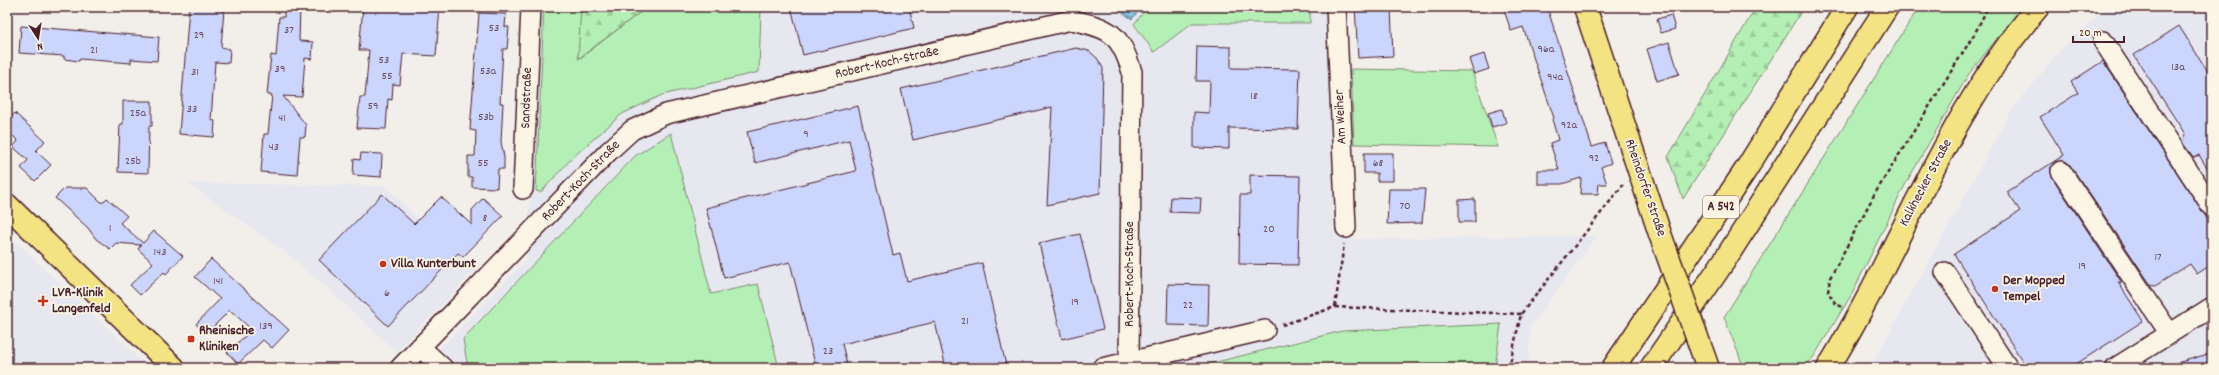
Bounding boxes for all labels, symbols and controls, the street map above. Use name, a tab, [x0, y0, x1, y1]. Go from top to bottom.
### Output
north arrow	[18, 18, 58, 58]
scale bar	[2073, 18, 2124, 44]
house number: 53	[489, 20, 499, 37]
house number: 37	[284, 22, 294, 39]
text: 20 m	[2079, 25, 2102, 42]
house number: 29	[194, 27, 204, 44]
text: N	[35, 37, 44, 54]
street label: Robert-Koch-Straße	[833, 41, 941, 85]
house number: 96a	[1537, 41, 1555, 58]
house number: 21	[90, 42, 98, 59]
house number: 53	[379, 52, 389, 69]
house number: 13a	[2171, 59, 2185, 76]
house number: 39	[275, 61, 285, 78]
house number: 53a	[480, 63, 497, 80]
house number: 31	[191, 64, 199, 81]
street label: Sandstraße	[516, 67, 538, 129]
house number: 55	[381, 68, 393, 85]
house number: 94a	[1547, 69, 1563, 86]
house number: 18	[1250, 88, 1258, 105]
street label: Am Weiher	[1330, 88, 1352, 145]
house number: 59	[367, 98, 379, 115]
house number: 33	[187, 101, 197, 118]
house number: 25a	[130, 105, 147, 122]
house number: 53b	[478, 109, 494, 126]
house number: 41	[278, 110, 286, 127]
house number: 92a	[1561, 117, 1578, 134]
house number: 9	[803, 126, 809, 143]
street label: Robert-Koch-Straße	[537, 136, 625, 226]
street label: Kalkhecker Straße	[1895, 136, 1957, 230]
street label: Rheindorfer Straße	[1619, 137, 1671, 239]
house number: 43	[269, 139, 279, 156]
house number: 92	[1589, 150, 1599, 167]
house number: 25b	[125, 153, 141, 170]
house number: 55	[477, 155, 489, 172]
house number: 68	[1373, 155, 1384, 172]
road number: A 542	[1703, 196, 1739, 218]
house number: 70	[1399, 198, 1411, 215]
house number: 8	[483, 210, 488, 227]
house number: 1	[109, 220, 111, 237]
street label: Robert-Koch-Straße	[1120, 221, 1140, 327]
house number: 20	[1263, 221, 1275, 238]
house number: 143	[154, 244, 166, 261]
house number: 17	[2154, 249, 2162, 266]
place label: Villa Kunterbunt	[391, 254, 477, 274]
house number: 19	[2078, 258, 2086, 275]
marker: Villa Kunterbunt	[378, 259, 388, 269]
place label: Der Mopped Tempel	[2003, 271, 2065, 307]
house number: 141	[213, 273, 223, 290]
place label: LVR-Klinik Langenfeld	[52, 283, 111, 319]
marker: Der Mopped Tempel	[1990, 284, 2000, 294]
house number: 6	[384, 285, 390, 302]
house number: 19	[1071, 294, 1079, 311]
marker: LVR-Klinik Langenfeld	[37, 295, 49, 307]
house number: 22	[1183, 297, 1193, 314]
house number: 21	[961, 313, 969, 330]
house number: 139	[259, 318, 273, 335]
place label: Rheinische Kliniken	[199, 321, 254, 357]
marker: Rheinische Kliniken	[186, 334, 196, 344]
house number: 23	[823, 343, 833, 360]

